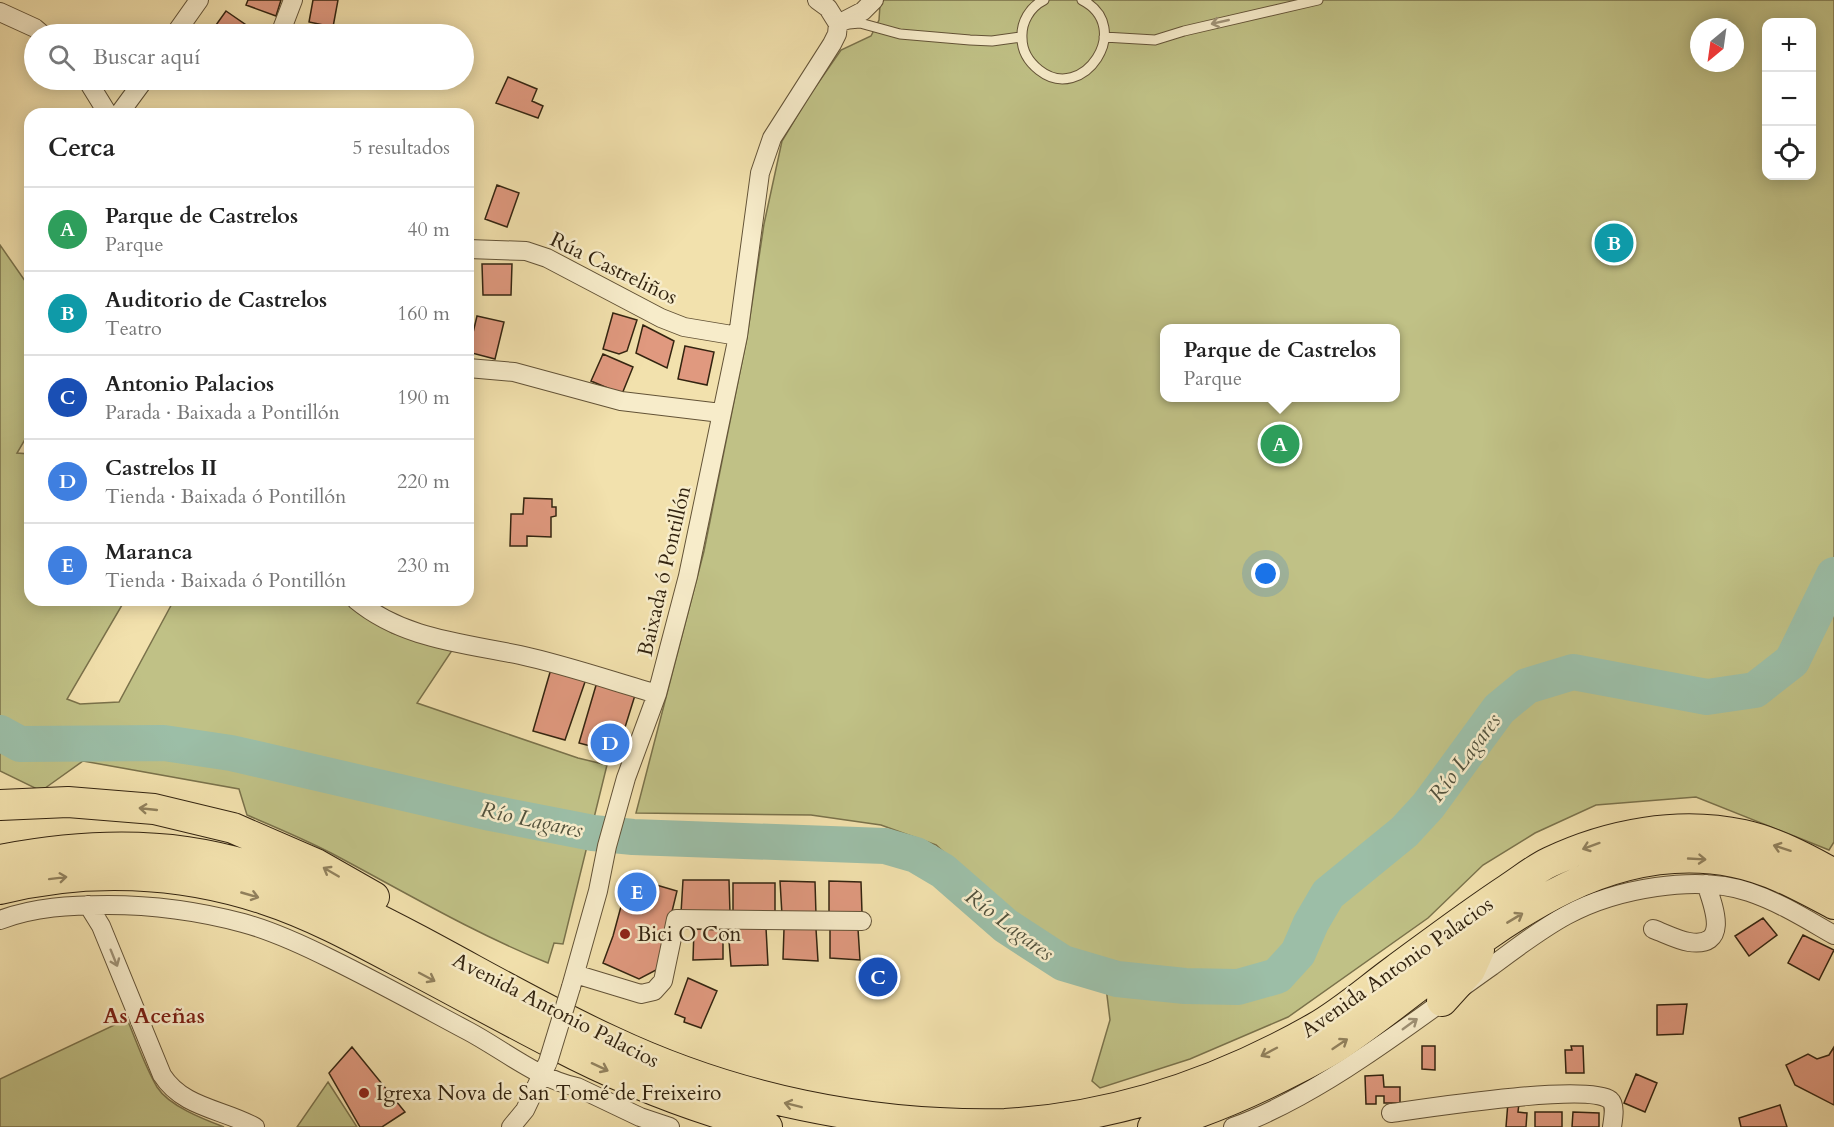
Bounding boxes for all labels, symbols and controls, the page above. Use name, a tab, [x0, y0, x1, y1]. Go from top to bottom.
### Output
one-way arrow	[1210, 17, 1229, 29]
north arrow	[1690, 18, 1744, 72]
map controls	[1762, 18, 1816, 180]
button: +	[1762, 18, 1816, 72]
search box	[24, 24, 474, 90]
icon: search	[45, 41, 78, 74]
text: Buscar aquí	[93, 42, 200, 72]
button: −	[1762, 72, 1816, 126]
button: locate	[1762, 126, 1816, 180]
text: Cerca	[48, 130, 115, 165]
text: 5 resultados	[352, 134, 450, 161]
text: Parque de Castrelos	[105, 201, 298, 231]
text: A	[60, 216, 75, 243]
text: 40 m	[407, 216, 450, 243]
pin: B	[1594, 220, 1634, 266]
street label: Rúa Castreliños	[545, 225, 682, 312]
text: Parque	[105, 231, 164, 258]
text: Auditorio de Castrelos	[105, 285, 327, 315]
text: B	[60, 300, 75, 327]
text: 160 m	[397, 300, 450, 327]
text: Teatro	[105, 315, 162, 342]
popup	[1160, 324, 1400, 402]
text: Parque de Castrelos	[1183, 335, 1377, 365]
text: Parque	[1183, 365, 1242, 392]
text: Antonio Palacios	[105, 369, 274, 399]
text: C	[60, 384, 75, 411]
text: 190 m	[397, 384, 450, 411]
text: Parada · Baixada a Pontillón	[105, 399, 340, 426]
pin: A	[1260, 422, 1300, 466]
text: Castrelos II	[105, 453, 217, 483]
text: D	[59, 468, 76, 495]
text: 220 m	[397, 468, 450, 495]
text: Tienda · Baixada ó Pontillón	[105, 483, 346, 510]
street label: Baixada ó Pontillón	[631, 483, 698, 659]
text: Maranca	[105, 537, 193, 567]
text: E	[61, 552, 74, 579]
text: 230 m	[397, 552, 450, 579]
your location	[1251, 559, 1280, 588]
text: Tienda · Baixada ó Pontillón	[105, 567, 346, 594]
water label: Río Lagares	[1422, 707, 1508, 808]
pin: D	[590, 720, 630, 766]
water label: Río Lagares	[478, 795, 586, 846]
one-way arrow	[138, 803, 158, 814]
one-way arrow	[1582, 841, 1601, 852]
one-way arrow	[1773, 842, 1792, 853]
one-way arrow	[1687, 854, 1707, 865]
one-way arrow	[323, 866, 340, 878]
pin: E	[618, 870, 656, 914]
one-way arrow	[47, 872, 67, 883]
water label: Río Lagares	[959, 882, 1060, 968]
one-way arrow	[240, 890, 259, 901]
street label: Avenida Antonio Palacios	[1295, 890, 1499, 1045]
one-way arrow	[1506, 911, 1523, 923]
place label: Bici O Con	[637, 920, 742, 949]
marker: Bici O Con	[618, 927, 632, 941]
street label: Avenida Antonio Palacios	[447, 946, 664, 1075]
one-way arrow	[109, 948, 120, 966]
pin: C	[858, 954, 898, 1000]
one-way arrow	[418, 971, 436, 983]
district label: As Aceñas	[103, 1001, 205, 1031]
one-way arrow	[1402, 1018, 1418, 1030]
one-way arrow	[1331, 1038, 1348, 1050]
one-way arrow	[1261, 1046, 1278, 1058]
one-way arrow	[591, 1061, 609, 1073]
place label: Igrexa Nova de San Tomé de Freixeiro	[376, 1079, 721, 1108]
marker: Igrexa Nova de San Tomé de Freixeiro	[357, 1086, 371, 1100]
one-way arrow	[784, 1099, 803, 1111]

